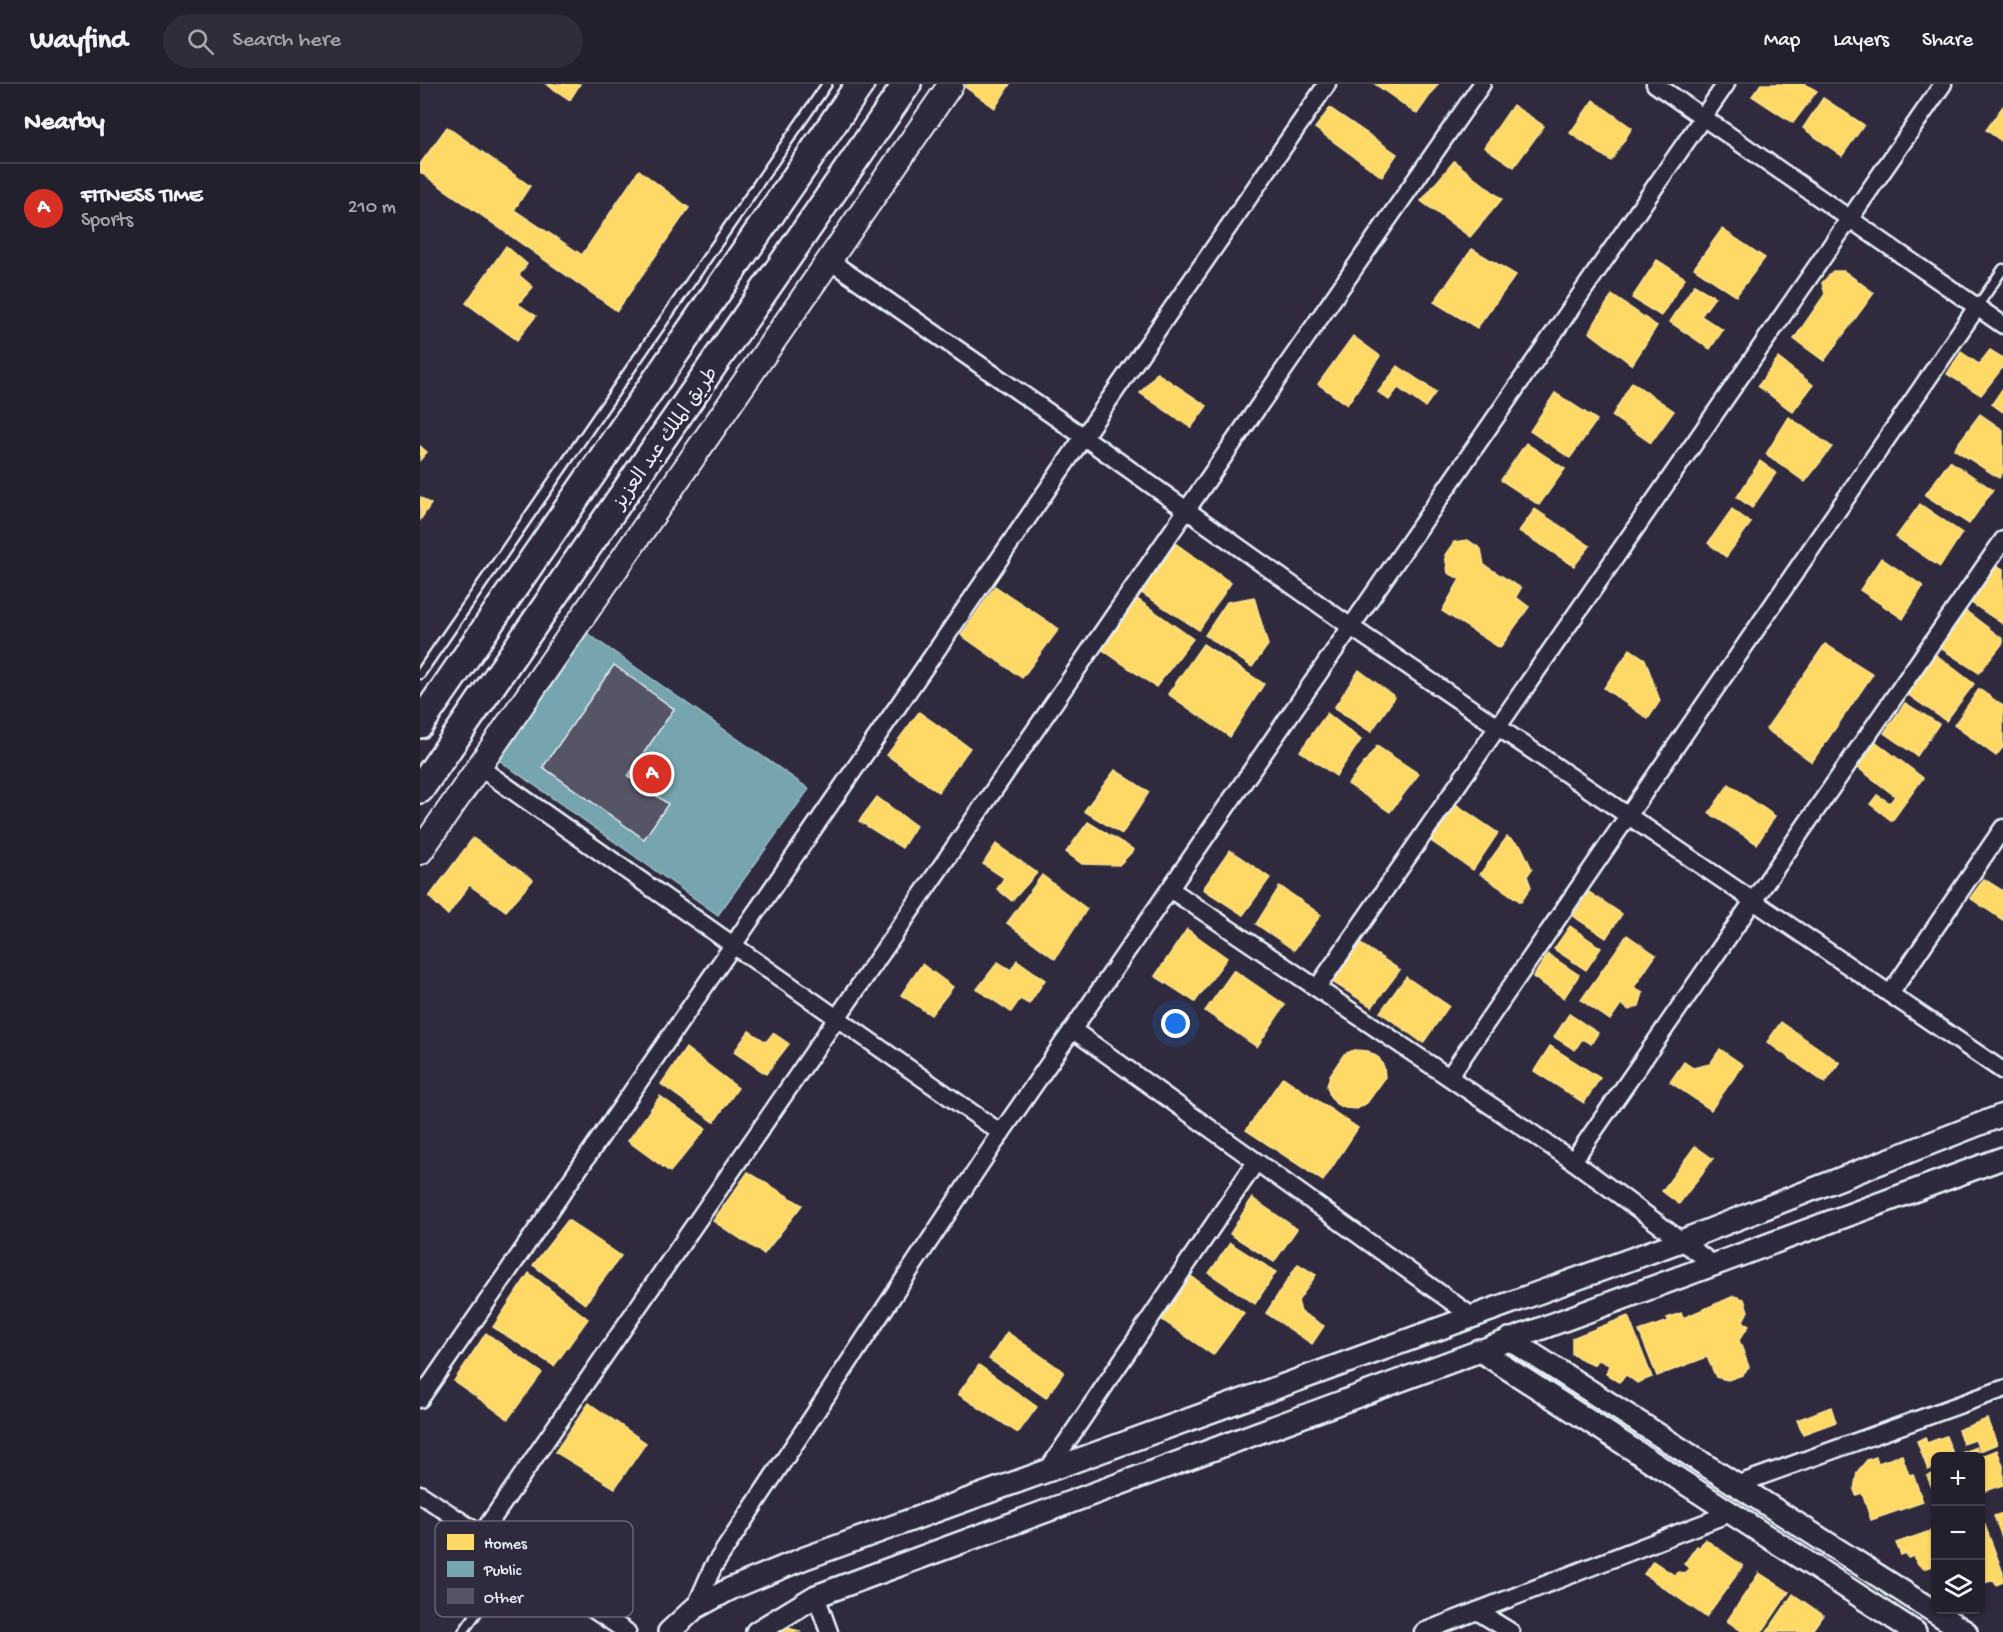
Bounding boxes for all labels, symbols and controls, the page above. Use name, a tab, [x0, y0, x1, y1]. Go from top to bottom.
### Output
search box	[163, 14, 583, 68]
text: Wayfind	[30, 25, 127, 58]
icon: search	[184, 25, 217, 58]
text: Search here	[232, 28, 341, 54]
text: Map	[1764, 29, 1800, 54]
text: Layers	[1833, 29, 1889, 54]
text: Share	[1922, 29, 1973, 54]
text: Nearby	[24, 108, 105, 139]
text: FITNESS TIME	[81, 184, 202, 210]
text: A	[38, 197, 49, 220]
text: 210 m	[348, 197, 396, 220]
text: Sports	[81, 210, 133, 233]
street label: طريق الملك عبد العزيز	[607, 363, 725, 516]
pin: A	[632, 752, 672, 796]
your location	[1161, 1009, 1190, 1038]
map controls	[1931, 1452, 1985, 1614]
button: +	[1931, 1452, 1985, 1506]
button: −	[1931, 1506, 1985, 1560]
legend	[435, 1521, 633, 1617]
text: Homes	[484, 1536, 528, 1555]
button: layers	[1931, 1560, 1985, 1614]
text: Public	[483, 1563, 522, 1582]
text: Other	[484, 1590, 524, 1609]

